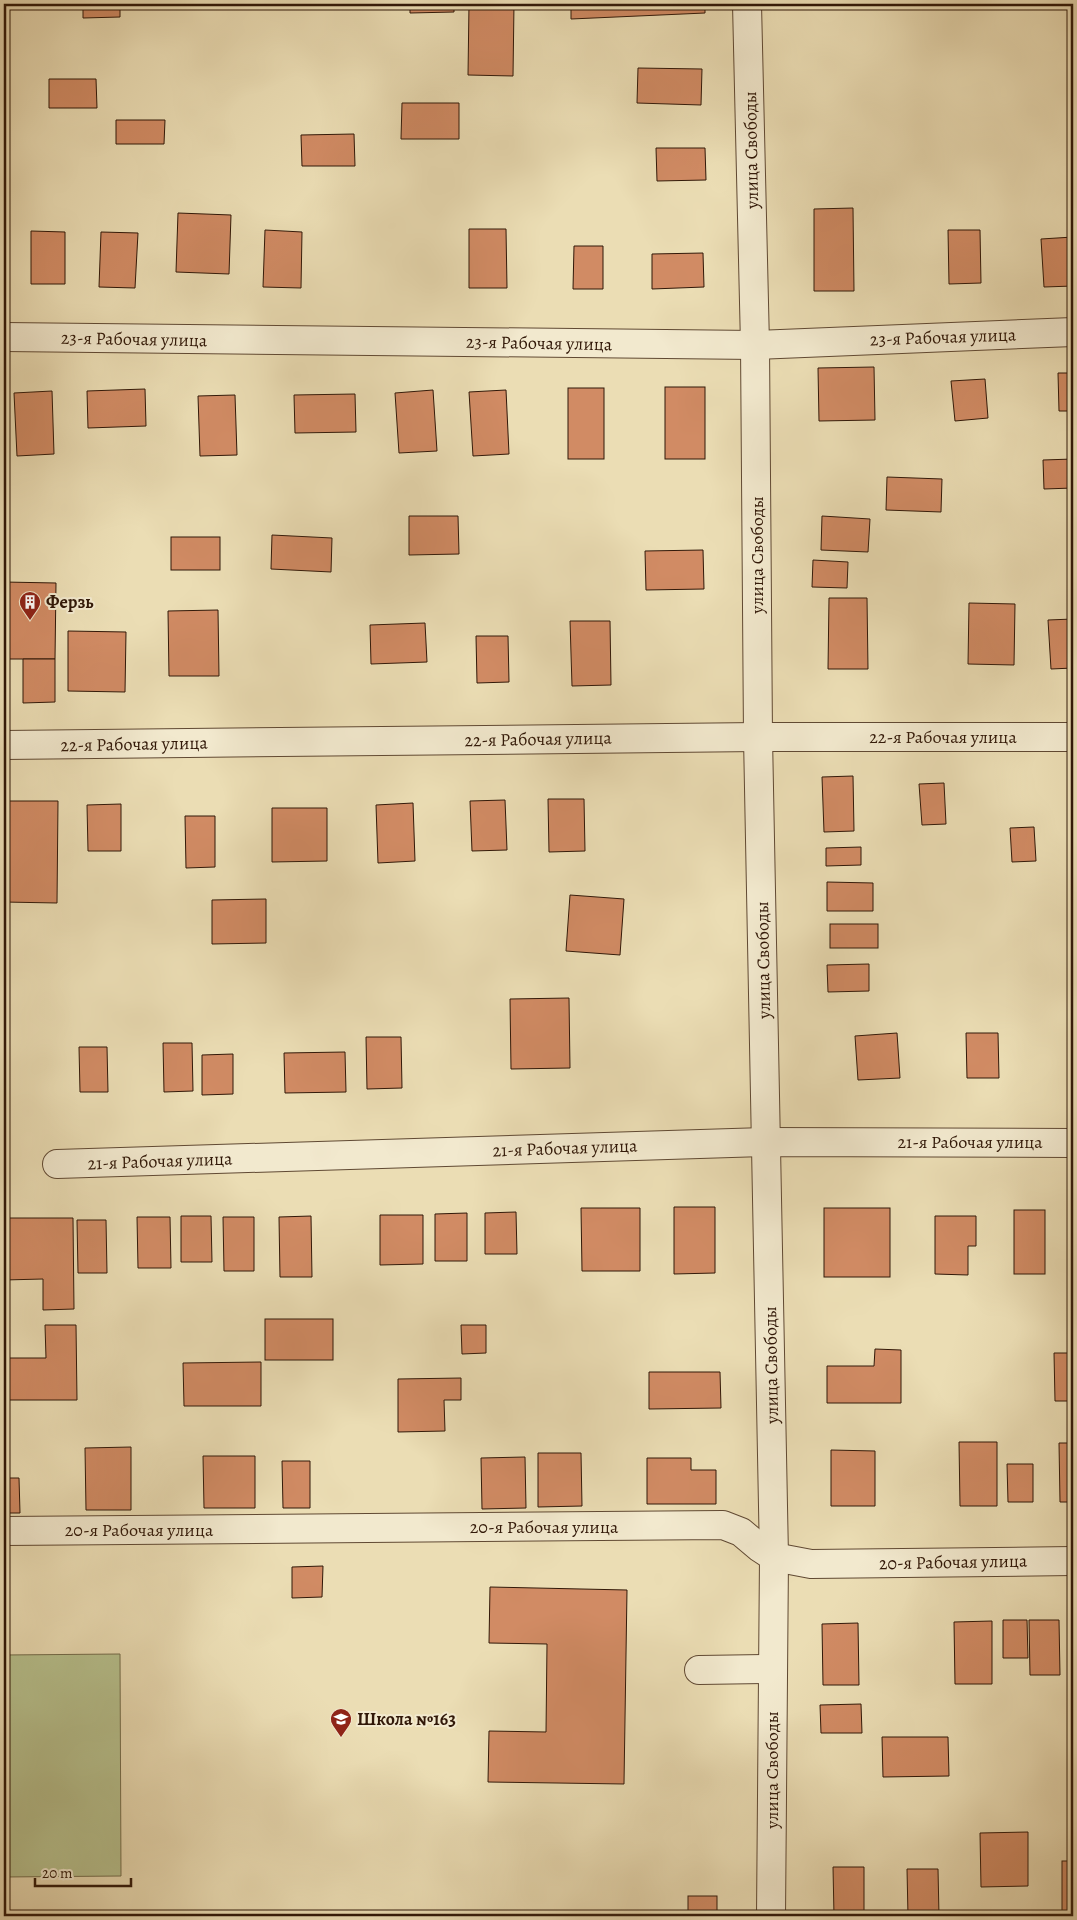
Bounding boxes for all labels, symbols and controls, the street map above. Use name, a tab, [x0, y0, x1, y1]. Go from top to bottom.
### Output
street label: улица Свободы	[738, 91, 764, 210]
street label: 23-я Рабочая улица	[869, 322, 1017, 352]
street label: 23-я Рабочая улица	[61, 326, 208, 352]
street label: 23-я Рабочая улица	[466, 330, 613, 356]
street label: улица Свободы	[745, 496, 769, 615]
building icon: Ферзь	[18, 590, 42, 621]
place label: Ферзь	[46, 590, 94, 614]
street label: 22-я Рабочая улица	[869, 725, 1017, 749]
street label: 22-я Рабочая улица	[464, 726, 613, 752]
street label: 22-я Рабочая улица	[60, 731, 209, 757]
street label: улица Свободы	[750, 901, 776, 1020]
street label: 21-я Рабочая улица	[898, 1130, 1043, 1154]
street label: 21-я Рабочая улица	[492, 1133, 639, 1163]
street label: 21-я Рабочая улица	[87, 1146, 234, 1176]
street label: улица Свободы	[758, 1306, 784, 1425]
street label: 20-я Рабочая улица	[470, 1515, 619, 1539]
street label: 20-я Рабочая улица	[65, 1518, 214, 1542]
street label: 20-я Рабочая улица	[879, 1549, 1028, 1575]
school or university icon: Школа №163	[329, 1707, 353, 1738]
place label: Школа №163	[357, 1707, 456, 1731]
street label: улица Свободы	[760, 1711, 784, 1830]
scale bar	[35, 1855, 131, 1887]
text: 20 m	[42, 1863, 73, 1883]

